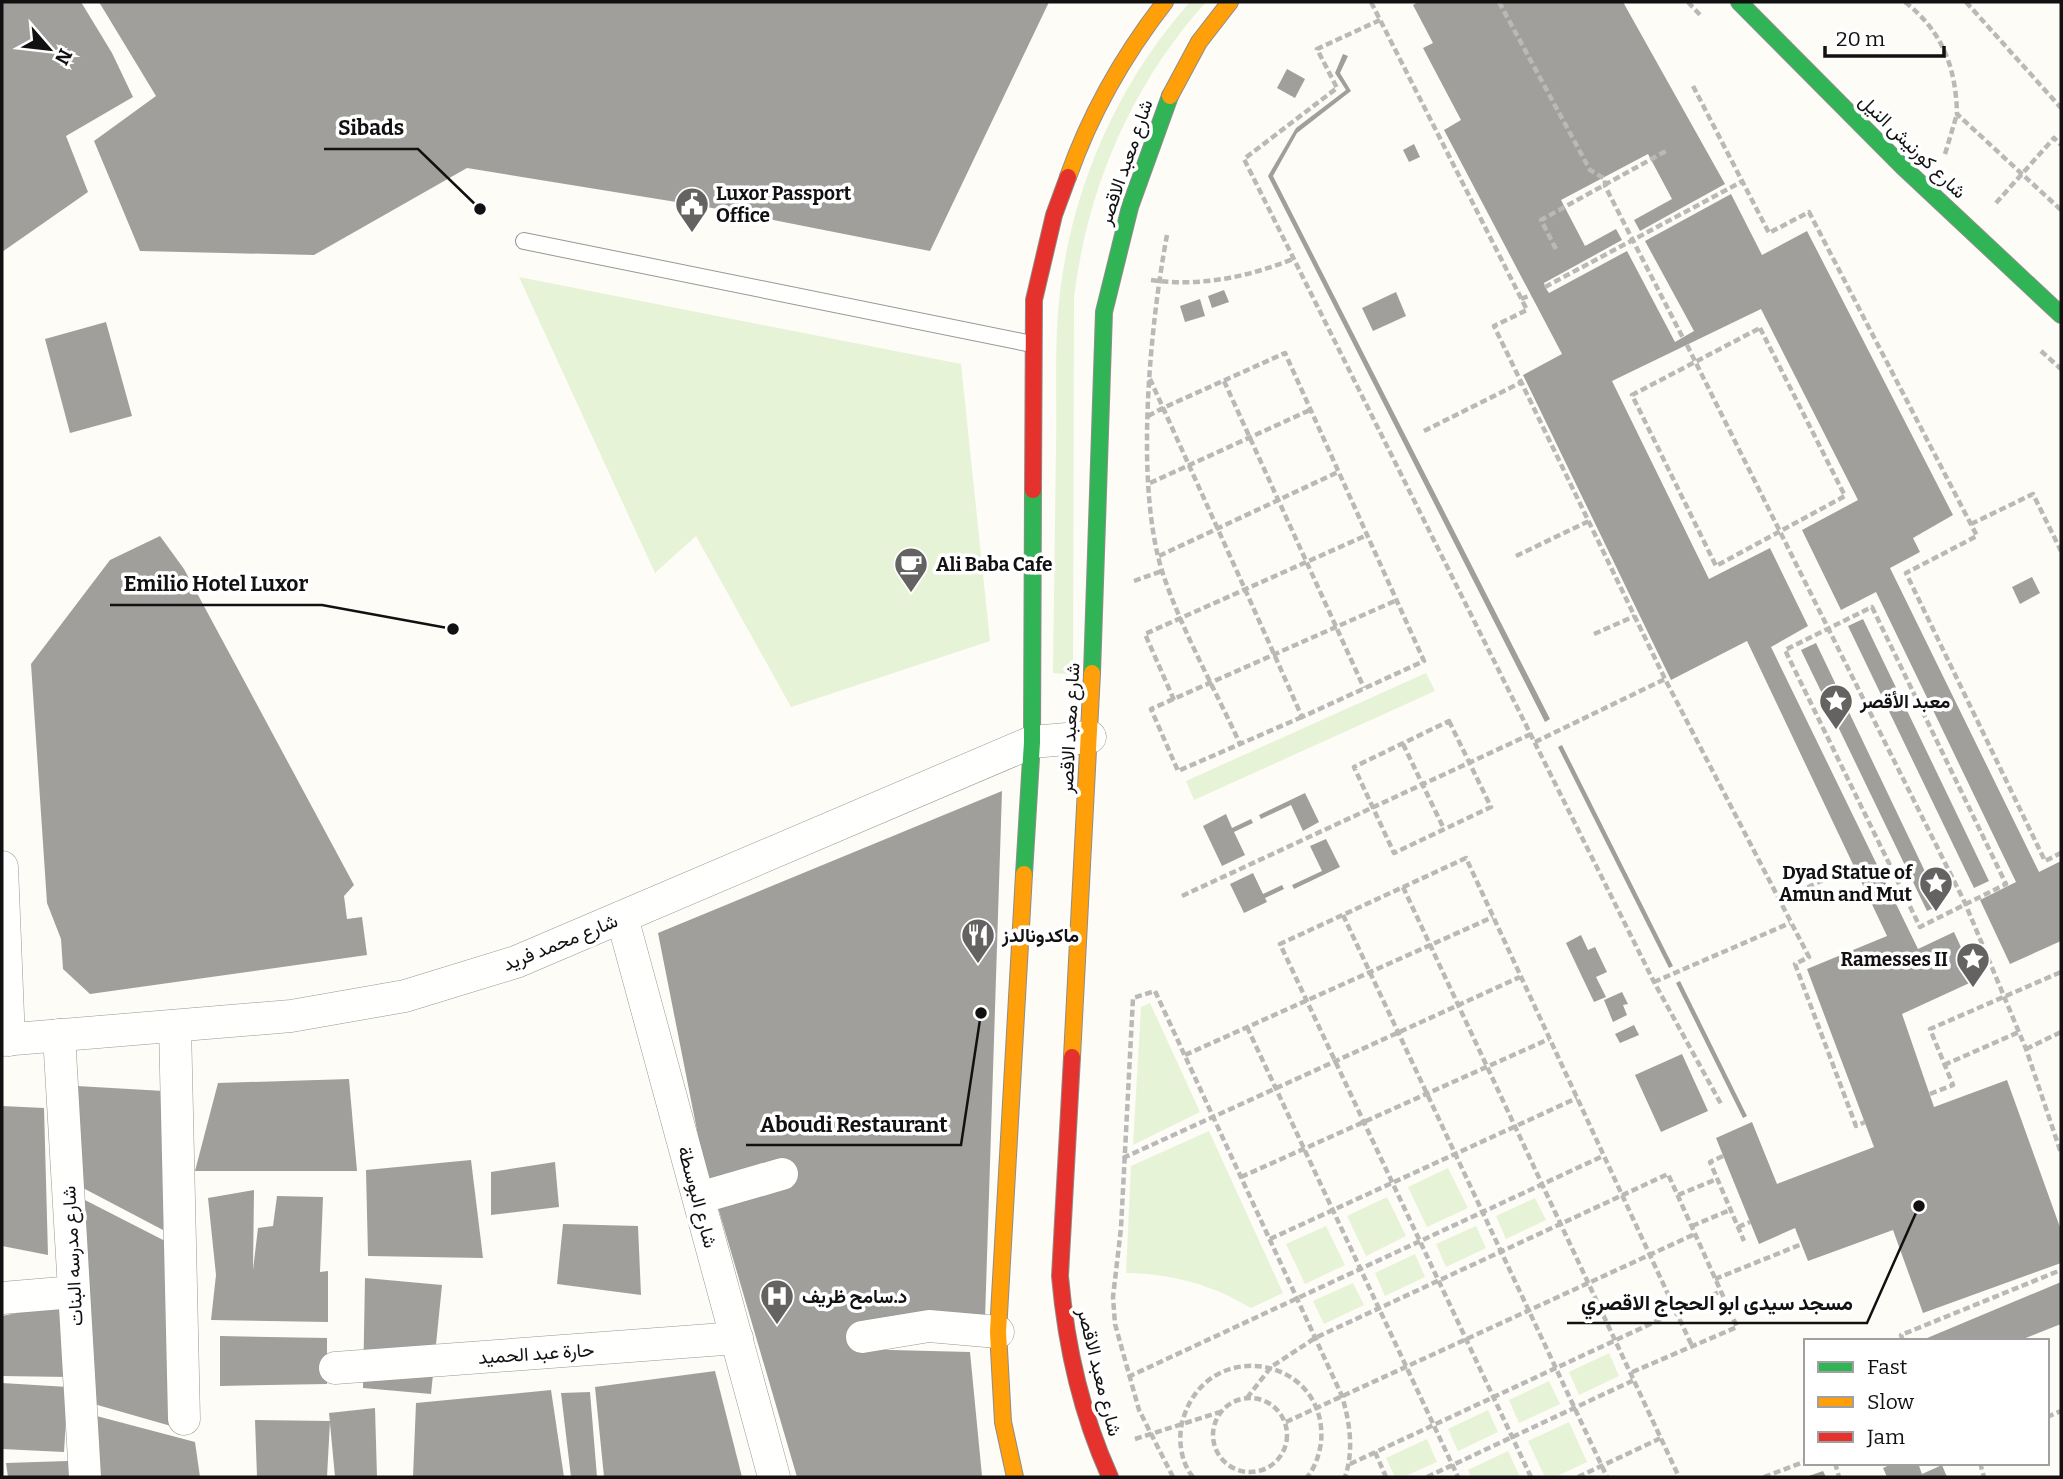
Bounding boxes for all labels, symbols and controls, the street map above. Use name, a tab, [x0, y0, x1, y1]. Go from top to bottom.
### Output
north arrow	[14, 14, 84, 84]
scale bar	[1825, 14, 1944, 58]
text: 20 m	[1836, 26, 1885, 52]
text: N	[50, 45, 77, 69]
street label: شارع كورنيش النيل	[1854, 89, 1971, 204]
street label: شارع معبد الاقصر	[1093, 96, 1159, 229]
callout: Sibads	[324, 107, 418, 149]
text: Sibads	[338, 115, 404, 141]
place label: Luxor Passport Office	[716, 182, 852, 227]
public building icon: Luxor Passport Office	[673, 185, 711, 234]
cafe icon: Ali Baba Cafe	[892, 545, 930, 594]
place label: Ali Baba Cafe	[936, 553, 1053, 576]
callout: Emilio Hotel Luxor	[110, 563, 322, 605]
text: Emilio Hotel Luxor	[124, 571, 308, 597]
street label: شارع معبد الاقصر	[1055, 662, 1085, 795]
place icon: معبد الأقصر	[1817, 682, 1855, 731]
place label: معبد الأقصر	[1859, 690, 1950, 714]
place label: Dyad Statue of Amun and Mut	[1779, 861, 1914, 906]
place icon: Dyad Statue of Amun and Mut	[1917, 864, 1955, 913]
street label: شارع محمد فريد	[499, 909, 621, 977]
restaurant icon: ماكدونالدز	[959, 916, 997, 965]
place label: ماكدونالدز	[1001, 924, 1079, 948]
place icon: Ramesses II	[1954, 940, 1992, 989]
place label: Ramesses II	[1841, 948, 1948, 971]
callout: Aboudi Restaurant	[746, 1103, 961, 1145]
text: Aboudi Restaurant	[760, 1112, 948, 1138]
street label: شارع البوسطة	[672, 1144, 722, 1251]
street label: شارع مدرسه البنات	[57, 1185, 89, 1327]
hospital icon: د.سامح ظريف	[758, 1277, 796, 1326]
callout: مسجد سيدى ابو الحجاج الاقصري	[1567, 1281, 1867, 1323]
place label: د.سامح ظريف	[802, 1285, 907, 1310]
text: مسجد سيدى ابو الحجاج الاقصري	[1581, 1290, 1853, 1320]
street label: شارع معبد الاقصر	[1071, 1305, 1127, 1439]
street label: حارة عبد الحميد	[477, 1338, 595, 1369]
legend	[1804, 1339, 2049, 1465]
text: Fast	[1867, 1354, 1908, 1380]
text: Slow	[1867, 1389, 1914, 1415]
text: Jam	[1866, 1424, 1905, 1450]

